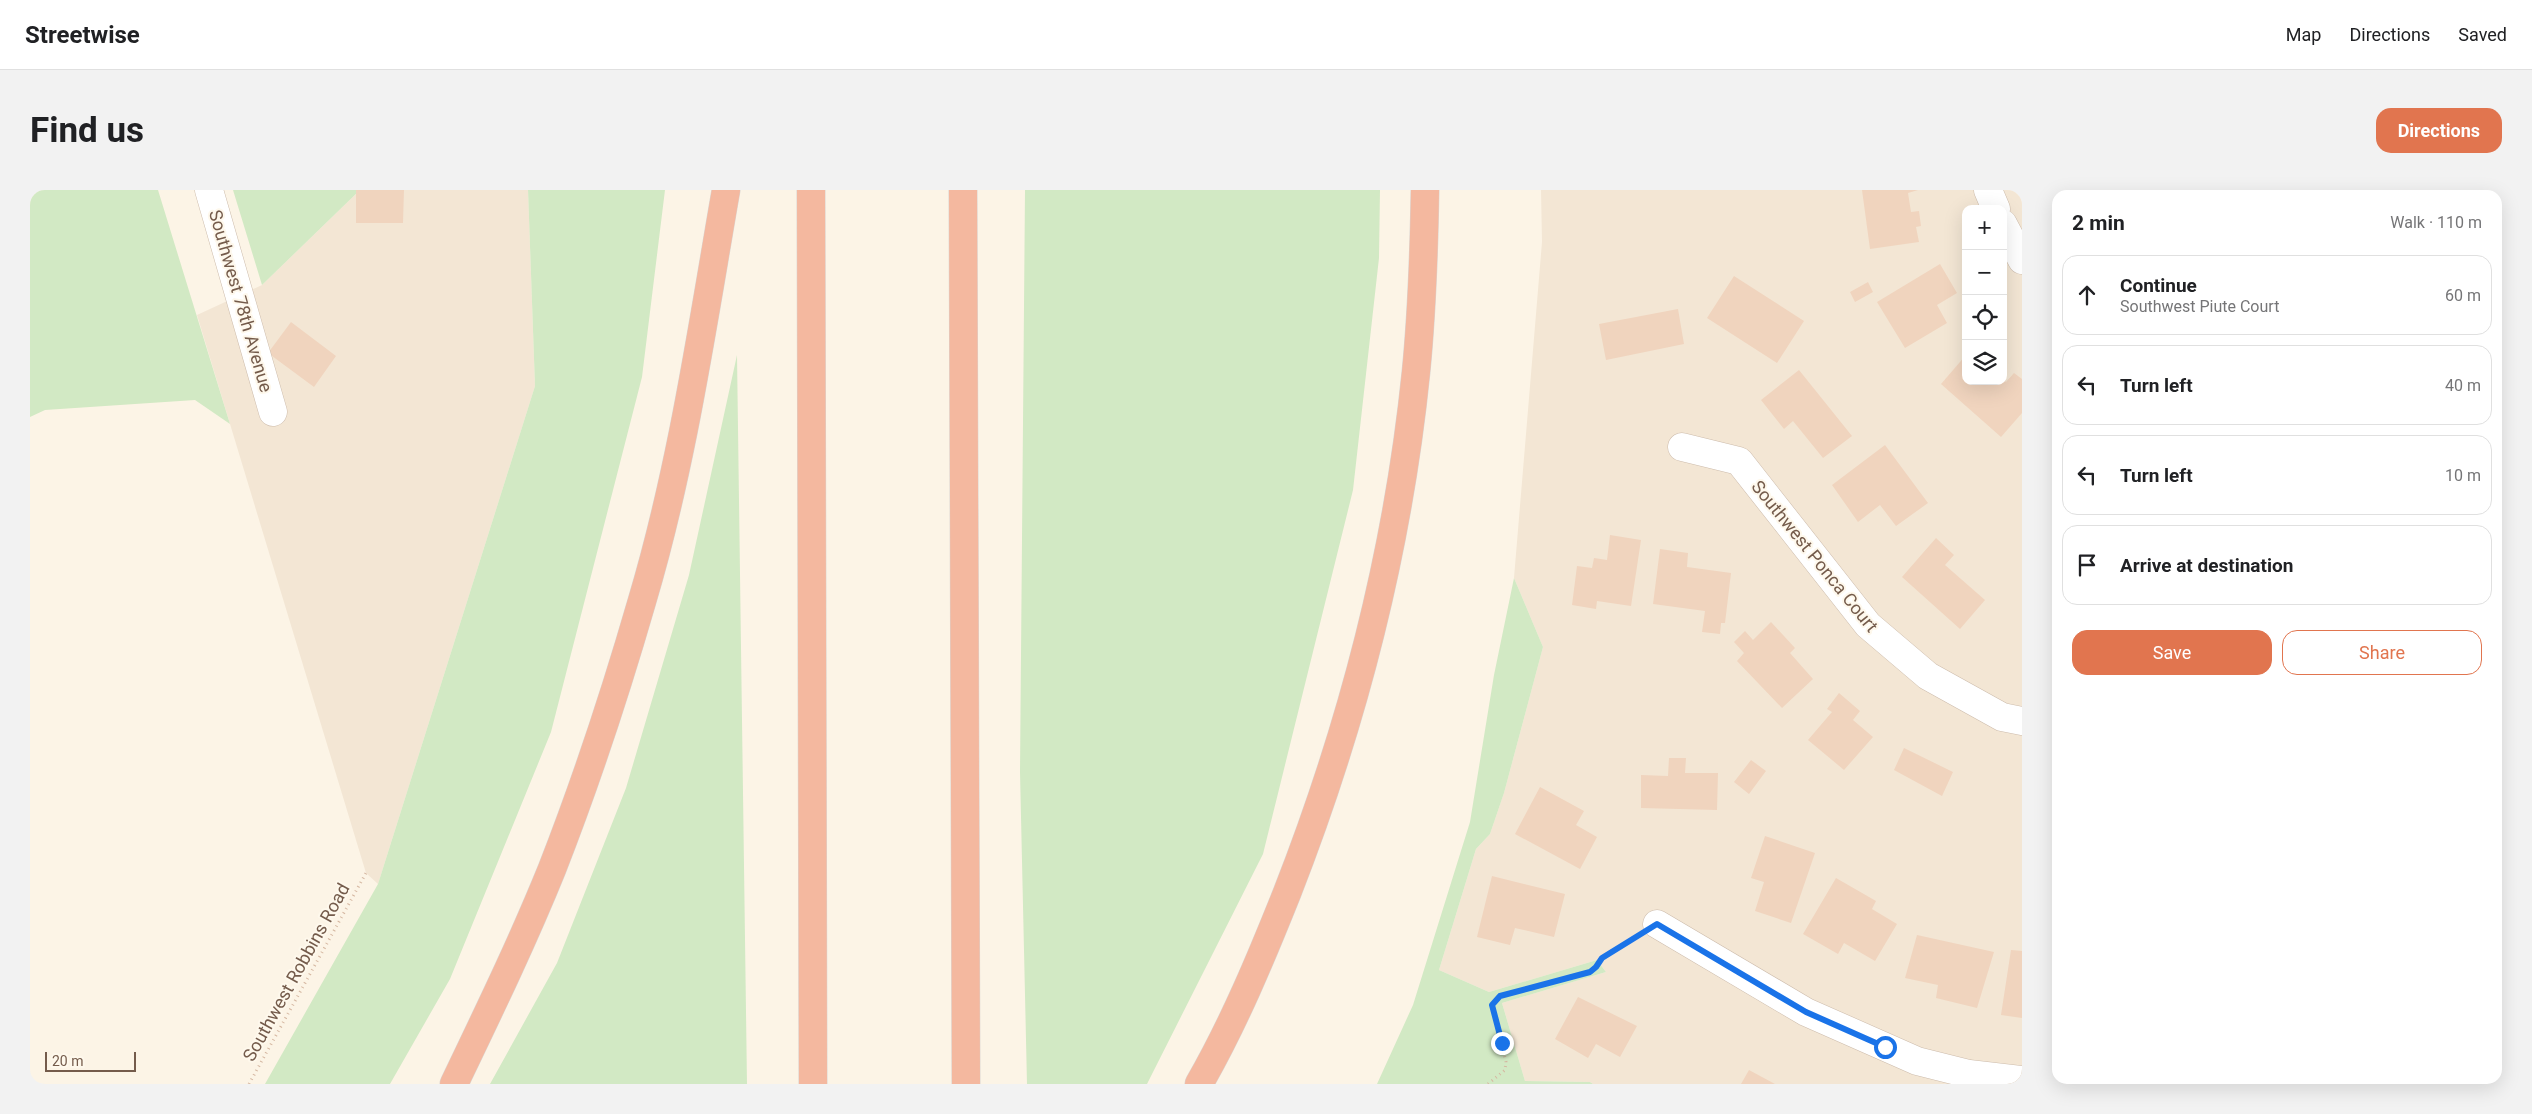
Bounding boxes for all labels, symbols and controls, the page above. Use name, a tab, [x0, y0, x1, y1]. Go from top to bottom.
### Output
text: Streetwise	[25, 21, 140, 49]
text: Map	[2286, 24, 2321, 45]
text: Directions	[2349, 24, 2430, 45]
text: Saved	[2458, 24, 2507, 45]
button: Directions	[2376, 108, 2502, 153]
text: Find us	[30, 110, 144, 151]
map controls	[1962, 205, 2007, 385]
button: +	[1962, 205, 2007, 250]
street label: Southwest 78th Avenue	[205, 207, 277, 395]
text: 2 min	[2072, 211, 2125, 235]
text: Walk · 110 m	[2390, 213, 2482, 232]
button: −	[1962, 250, 2007, 295]
text: Continue	[2120, 274, 2197, 297]
icon: ahead	[2073, 281, 2101, 309]
text: 60 m	[2445, 286, 2481, 305]
button: locate	[1962, 295, 2007, 340]
text: Southwest Piute Court	[2120, 297, 2279, 316]
button: layers	[1962, 340, 2007, 385]
icon: left	[2073, 371, 2101, 399]
text: Turn left	[2120, 374, 2193, 397]
text: 40 m	[2445, 376, 2481, 395]
icon: left	[2073, 461, 2101, 489]
text: Turn left	[2120, 464, 2193, 487]
text: 10 m	[2445, 466, 2481, 485]
street label: Southwest Ponca Court	[1747, 476, 1883, 636]
icon: arrive	[2073, 551, 2101, 579]
text: Arrive at destination	[2120, 554, 2293, 577]
button: Save	[2072, 630, 2272, 675]
button: Share	[2282, 630, 2482, 675]
street label: Southwest Robbins Road	[238, 879, 354, 1065]
route end	[1491, 1032, 1514, 1055]
route start	[1874, 1036, 1897, 1059]
scale bar	[45, 1049, 136, 1072]
text: 20 m	[52, 1053, 84, 1069]

